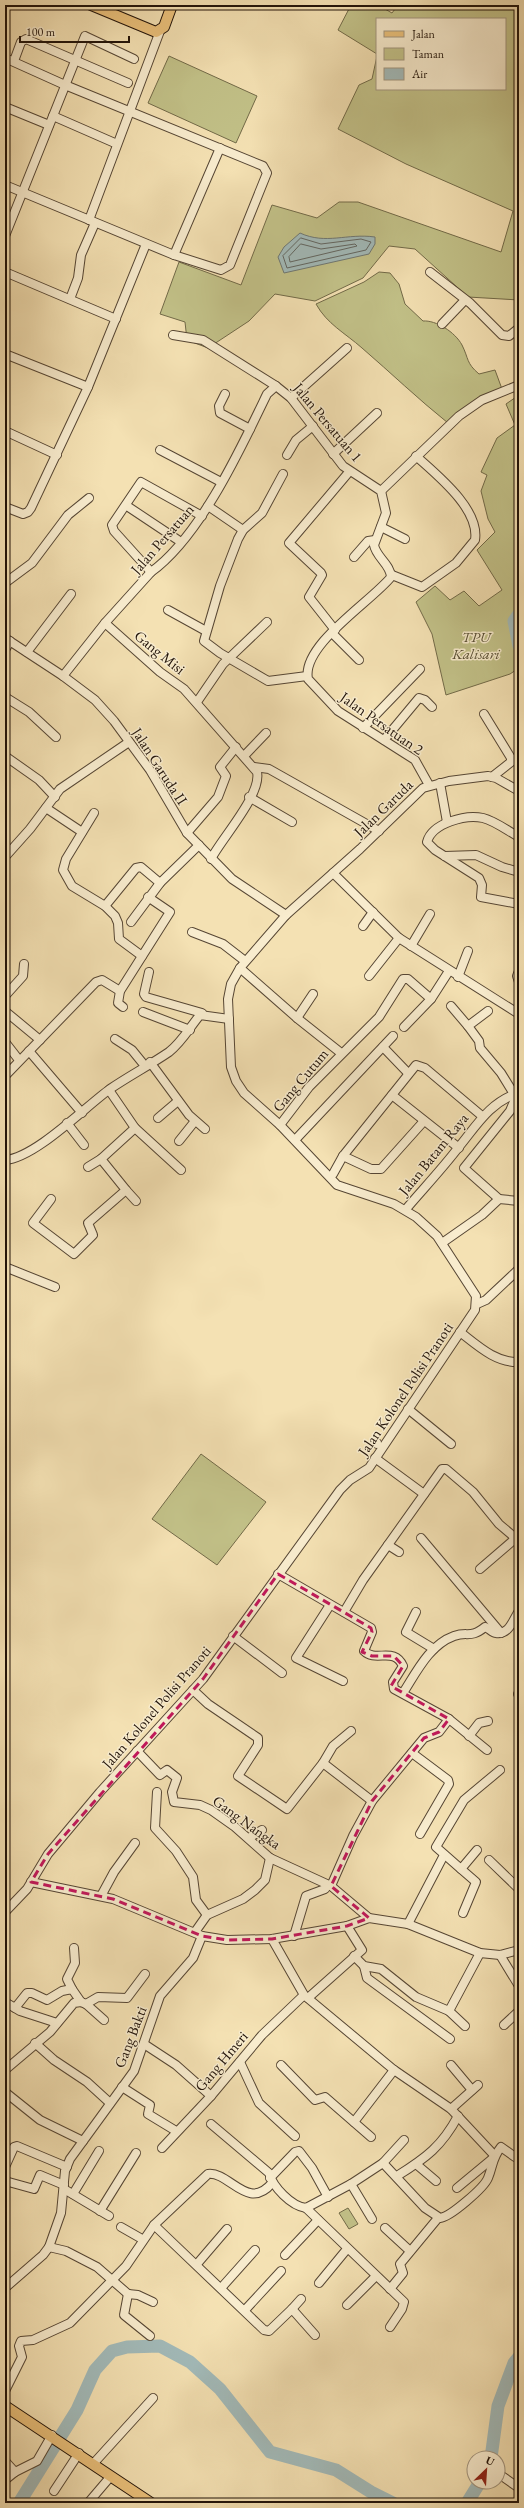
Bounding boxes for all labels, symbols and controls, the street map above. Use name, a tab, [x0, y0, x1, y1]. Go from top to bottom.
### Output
scale bar	[20, 18, 129, 44]
legend	[376, 18, 506, 90]
text: 100 m	[26, 24, 56, 40]
text: Jalan	[411, 26, 436, 42]
text: Taman	[412, 46, 445, 62]
text: Air	[411, 66, 427, 82]
street label: Jalan Persatuan 1	[288, 377, 367, 465]
street label: Jalan Persatuan	[125, 500, 198, 580]
street label: Gang Misi	[131, 626, 190, 678]
park label: TPU Kalisari	[451, 627, 500, 663]
street label: Jalan Persatuan 2	[335, 686, 428, 759]
street label: Jalan Garuda II	[127, 722, 192, 808]
street label: Jalan Garuda	[348, 775, 417, 842]
street label: Gang Cutum	[268, 1044, 332, 1116]
street label: Jalan Batam Raya	[393, 1109, 472, 1201]
street label: Jalan Kolonel Polisi Pranoti	[352, 1318, 457, 1461]
street label: Jalan Kolonel Polisi Pranoti	[96, 1641, 215, 1774]
street label: Gang Nangka	[209, 1791, 285, 1853]
street label: Gang Bakti	[110, 2003, 151, 2071]
street label: Gang Hmeri	[190, 2027, 252, 2095]
north arrow	[466, 2450, 506, 2490]
text: U	[484, 2453, 498, 2469]

